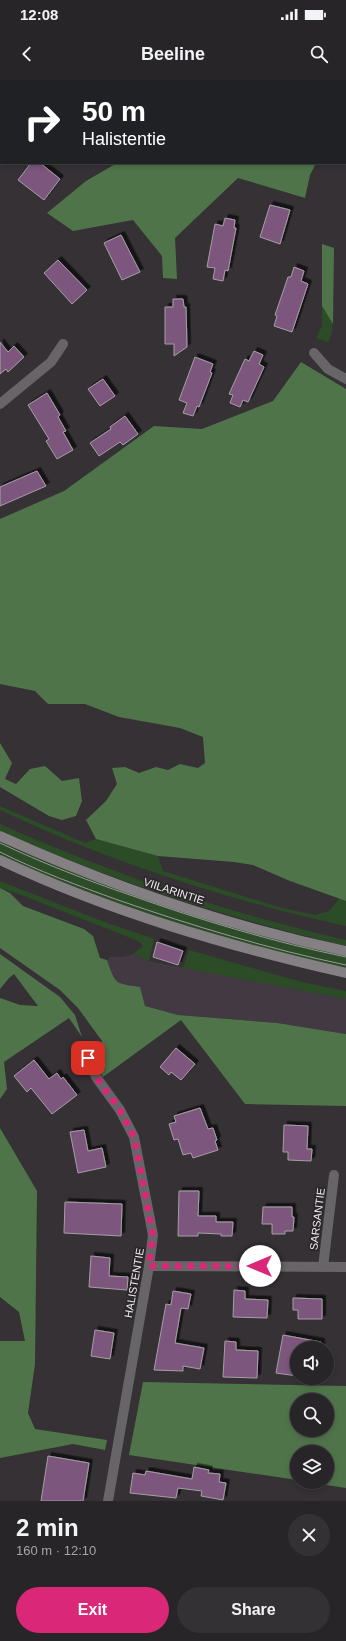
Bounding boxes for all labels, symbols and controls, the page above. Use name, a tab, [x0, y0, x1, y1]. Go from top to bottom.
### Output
text: 12:08	[20, 6, 58, 23]
icon: back	[16, 43, 38, 65]
icon: search	[308, 43, 330, 65]
text: Beeline	[141, 44, 205, 64]
icon: right	[16, 96, 68, 148]
text: 50 m	[82, 96, 146, 127]
text: Halistentie	[82, 129, 166, 149]
street label: VIILARINTIE	[142, 876, 206, 906]
pin	[71, 1041, 105, 1075]
icon: arrive	[77, 1047, 99, 1069]
street label: SARSANTIE	[307, 1187, 327, 1251]
position arrow	[239, 1245, 281, 1287]
street label: HALISTENTIE	[122, 1247, 146, 1319]
map controls	[290, 1341, 334, 1489]
button: sound	[290, 1341, 334, 1385]
button: search	[290, 1393, 334, 1437]
button: layers	[290, 1445, 334, 1489]
text: 2 min	[16, 1514, 79, 1541]
button: close	[288, 1514, 330, 1556]
text: 160 m · 12:10	[16, 1543, 96, 1558]
button: Exit	[16, 1587, 169, 1633]
button: Share	[177, 1587, 330, 1633]

